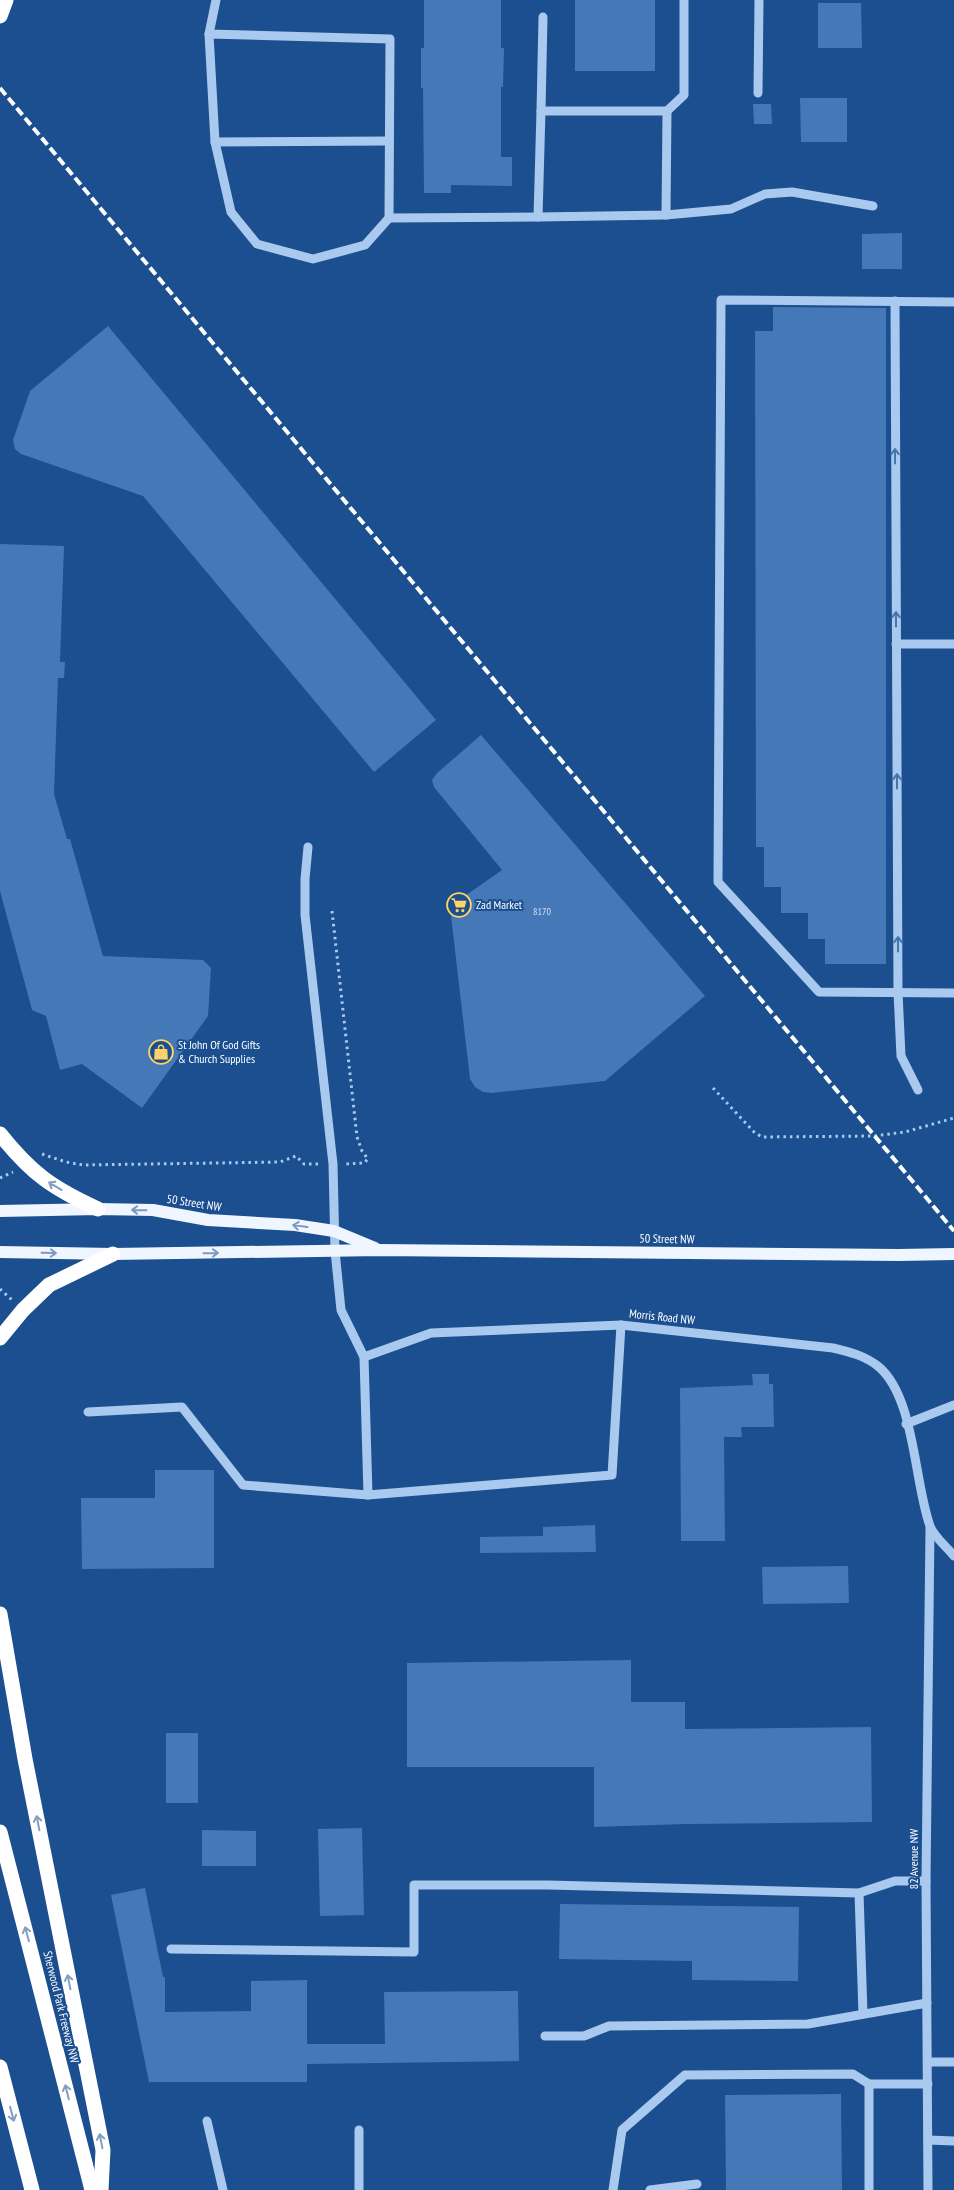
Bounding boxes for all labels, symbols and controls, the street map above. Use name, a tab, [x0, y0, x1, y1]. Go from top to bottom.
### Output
one-way arrow	[890, 448, 900, 464]
one-way arrow	[891, 611, 901, 627]
one-way arrow	[892, 773, 902, 790]
supermarket icon: Zad Market	[446, 892, 472, 918]
place label: Zad Market	[476, 897, 523, 912]
house number: 8170	[533, 905, 552, 918]
one-way arrow	[893, 936, 903, 952]
place label: St John Of God Gifts & Church Supplies	[178, 1037, 260, 1066]
shop icon: St John Of God Gifts & Church Supplies	[148, 1039, 174, 1065]
one-way arrow	[48, 1181, 62, 1191]
street label: 50 Street NW	[166, 1191, 223, 1214]
one-way arrow	[131, 1205, 147, 1214]
one-way arrow	[293, 1221, 309, 1231]
street label: 50 Street NW	[639, 1231, 695, 1246]
one-way arrow	[40, 1248, 56, 1258]
one-way arrow	[202, 1248, 219, 1258]
street label: Morris Road NW	[628, 1306, 696, 1327]
one-way arrow	[32, 1815, 42, 1831]
street label: 82 Avenue NW	[906, 1829, 921, 1889]
one-way arrow	[22, 1927, 31, 1943]
street label: Sherwood Park Freeway NW	[40, 1949, 83, 2064]
one-way arrow	[64, 1974, 74, 1990]
one-way arrow	[62, 2084, 71, 2100]
one-way arrow	[8, 2106, 18, 2122]
one-way arrow	[96, 2134, 105, 2150]

